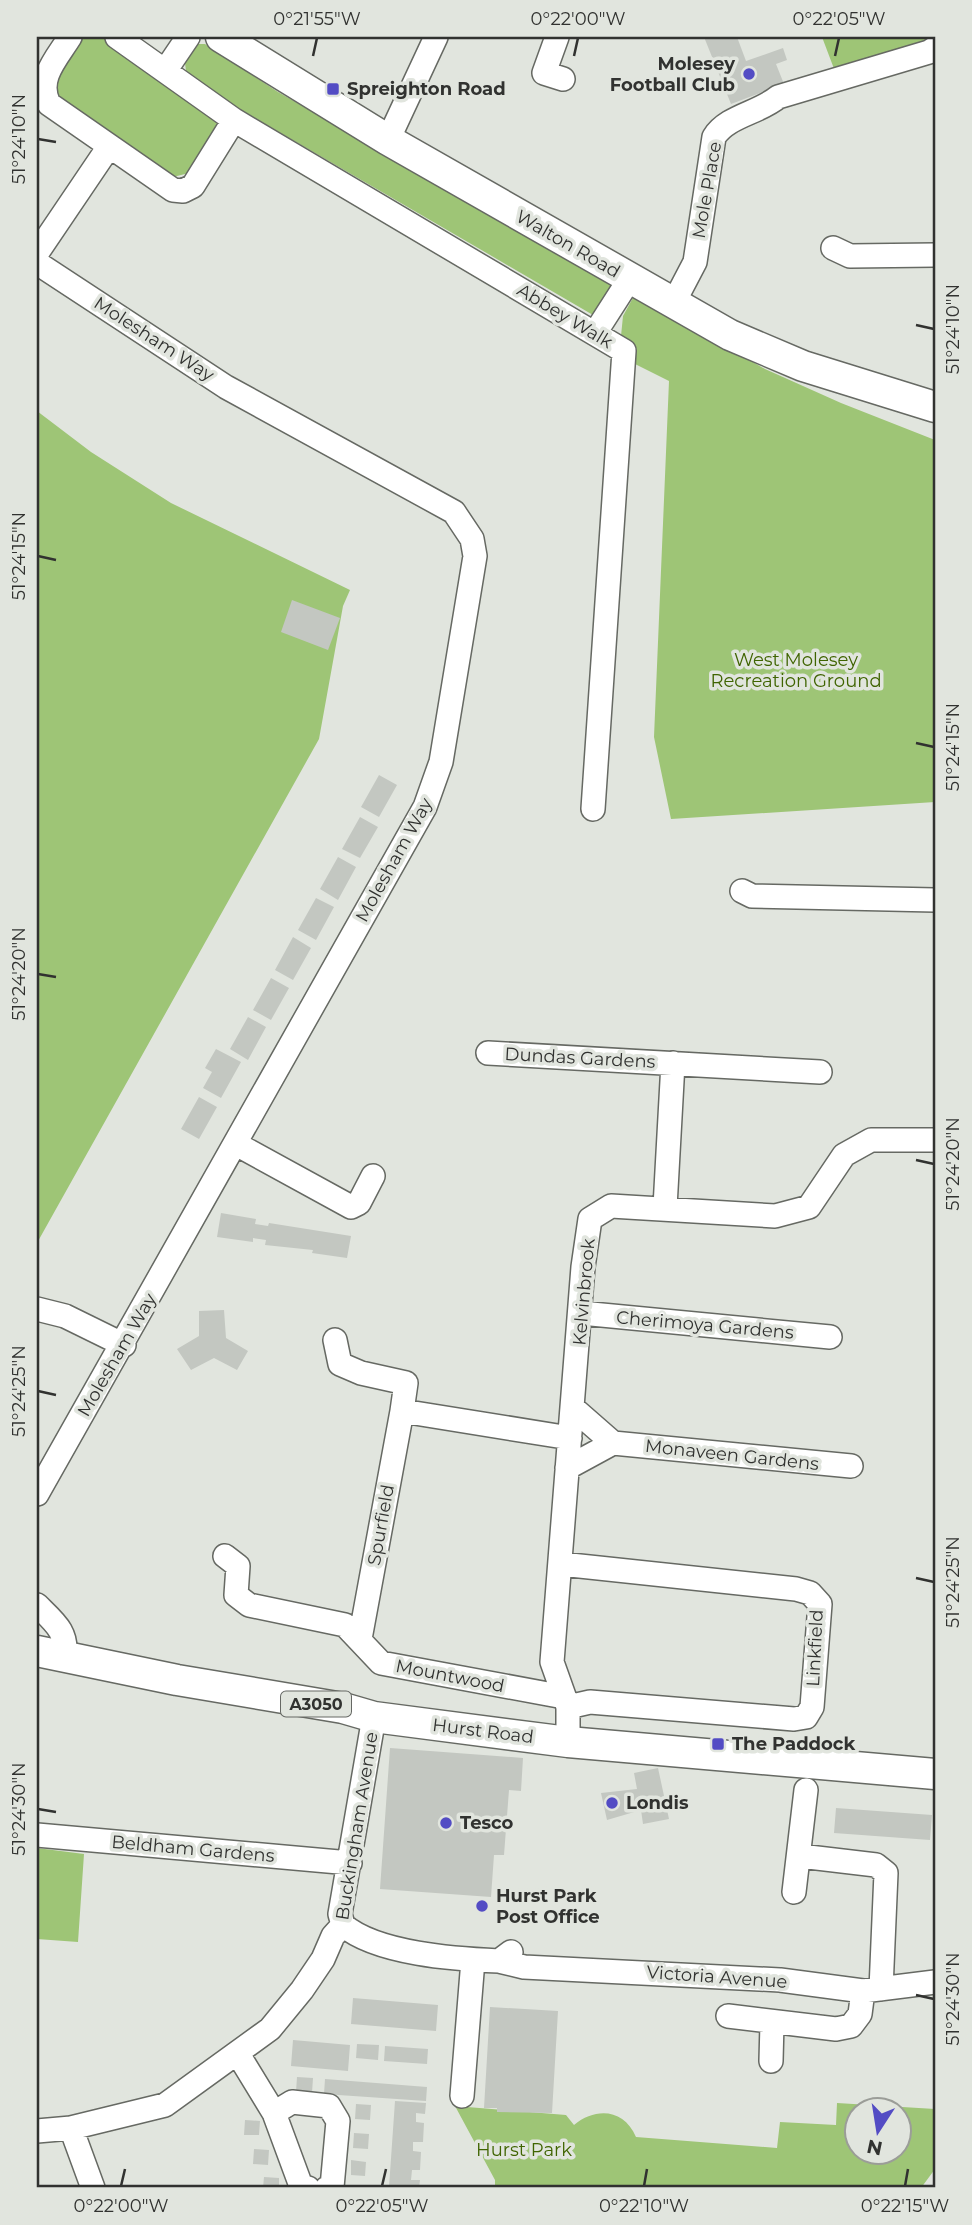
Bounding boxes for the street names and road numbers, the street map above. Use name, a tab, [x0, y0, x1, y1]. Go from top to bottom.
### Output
street label: Mole Place	[688, 140, 726, 240]
street label: Walton Road	[512, 205, 624, 283]
street label: Abbey Walk	[513, 279, 617, 353]
street label: Molesham Way	[90, 292, 218, 386]
street label: Molesham Way	[351, 794, 437, 926]
street label: Dundas Gardens	[504, 1043, 656, 1073]
street label: Kelvinbrook	[568, 1237, 600, 1346]
street label: Molesham Way	[73, 1289, 161, 1421]
street label: Cherimoya Gardens	[615, 1306, 795, 1344]
street label: Monaveen Gardens	[644, 1435, 820, 1475]
street label: Spurfield	[363, 1483, 399, 1567]
street label: Linkfield	[802, 1609, 828, 1687]
street label: Mountwood	[394, 1655, 506, 1697]
road number: A3050	[281, 1692, 351, 1716]
street label: Hurst Road	[431, 1714, 535, 1748]
street label: Buckingham Avenue	[331, 1730, 383, 1922]
street label: Beldham Gardens	[111, 1831, 276, 1867]
street label: Victoria Avenue	[646, 1961, 788, 1993]

